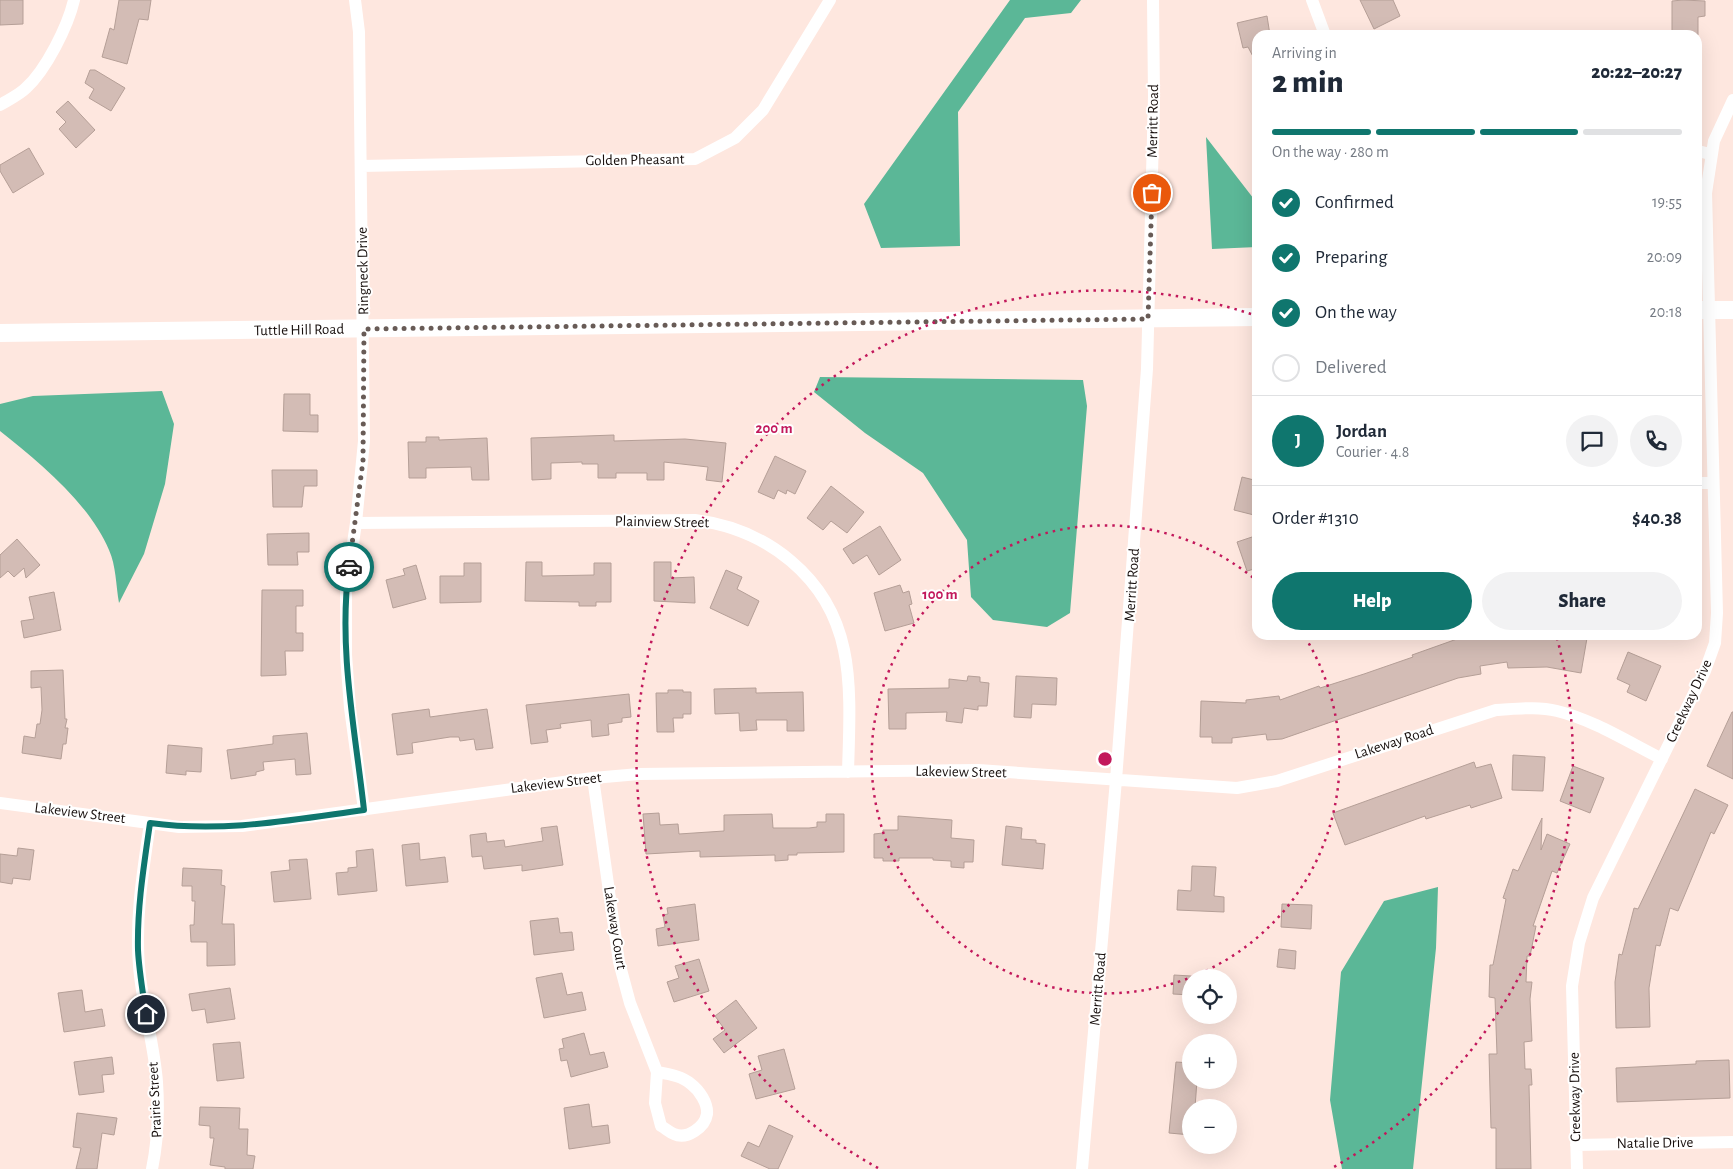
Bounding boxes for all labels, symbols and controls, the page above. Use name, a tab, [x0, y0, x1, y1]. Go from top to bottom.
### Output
text: Arriving in	[1272, 45, 1337, 61]
text: 20:22–20:27	[1591, 63, 1682, 82]
text: 2 min	[1272, 66, 1344, 98]
street label: Merritt Road	[1145, 84, 1161, 158]
text: On the way · 280 m	[1272, 144, 1389, 160]
street label: Golden Pheasant	[585, 152, 685, 168]
pin	[1131, 172, 1173, 214]
icon: bag	[1138, 179, 1166, 207]
icon: check	[1272, 189, 1300, 217]
text: Confirmed	[1315, 193, 1394, 212]
text: 19:55	[1652, 194, 1682, 210]
street label: Ringneck Drive	[355, 227, 371, 315]
icon: check	[1272, 244, 1300, 272]
text: Preparing	[1315, 248, 1388, 267]
text: 20:09	[1647, 249, 1682, 265]
icon: check	[1272, 299, 1300, 327]
text: On the way	[1315, 303, 1397, 322]
text: 20:18	[1650, 304, 1682, 320]
street label: Tuttle Hill Road	[254, 322, 344, 338]
text: Delivered	[1315, 358, 1387, 377]
button: chat	[1566, 415, 1618, 467]
button: phone	[1630, 415, 1682, 467]
text: 200 m	[755, 421, 793, 436]
text: Jordan	[1336, 422, 1387, 441]
text: J	[1295, 431, 1301, 450]
text: Courier · 4.8	[1336, 444, 1409, 460]
text: Order #1310	[1272, 509, 1359, 528]
text: $40.38	[1632, 509, 1682, 528]
street label: Plainview Street	[615, 514, 709, 530]
courier	[324, 542, 374, 592]
street label: Merritt Road	[1122, 548, 1142, 622]
icon: car	[335, 553, 363, 581]
button: Help	[1272, 572, 1472, 630]
button: Share	[1482, 572, 1682, 630]
text: 100 m	[922, 587, 958, 602]
street label: Creekway Drive	[1663, 657, 1715, 745]
street label: Lakeway Road	[1353, 722, 1436, 762]
centre of rings	[1096, 750, 1114, 768]
street label: Lakeview Street	[915, 764, 1007, 780]
street label: Lakeview Street	[510, 770, 603, 796]
street label: Lakeview Street	[34, 800, 127, 826]
street label: Lakeway Court	[601, 885, 629, 971]
street label: Merritt Road	[1087, 951, 1109, 1026]
map controls	[1182, 969, 1237, 1154]
button: locate	[1182, 969, 1237, 1024]
pin	[125, 993, 167, 1035]
icon: home	[132, 1000, 160, 1028]
button: +	[1182, 1034, 1237, 1089]
street label: Creekway Drive	[1567, 1052, 1583, 1142]
street label: Prairie Street	[146, 1061, 164, 1138]
button: −	[1182, 1099, 1237, 1154]
street label: Natalie Drive	[1617, 1135, 1693, 1151]

